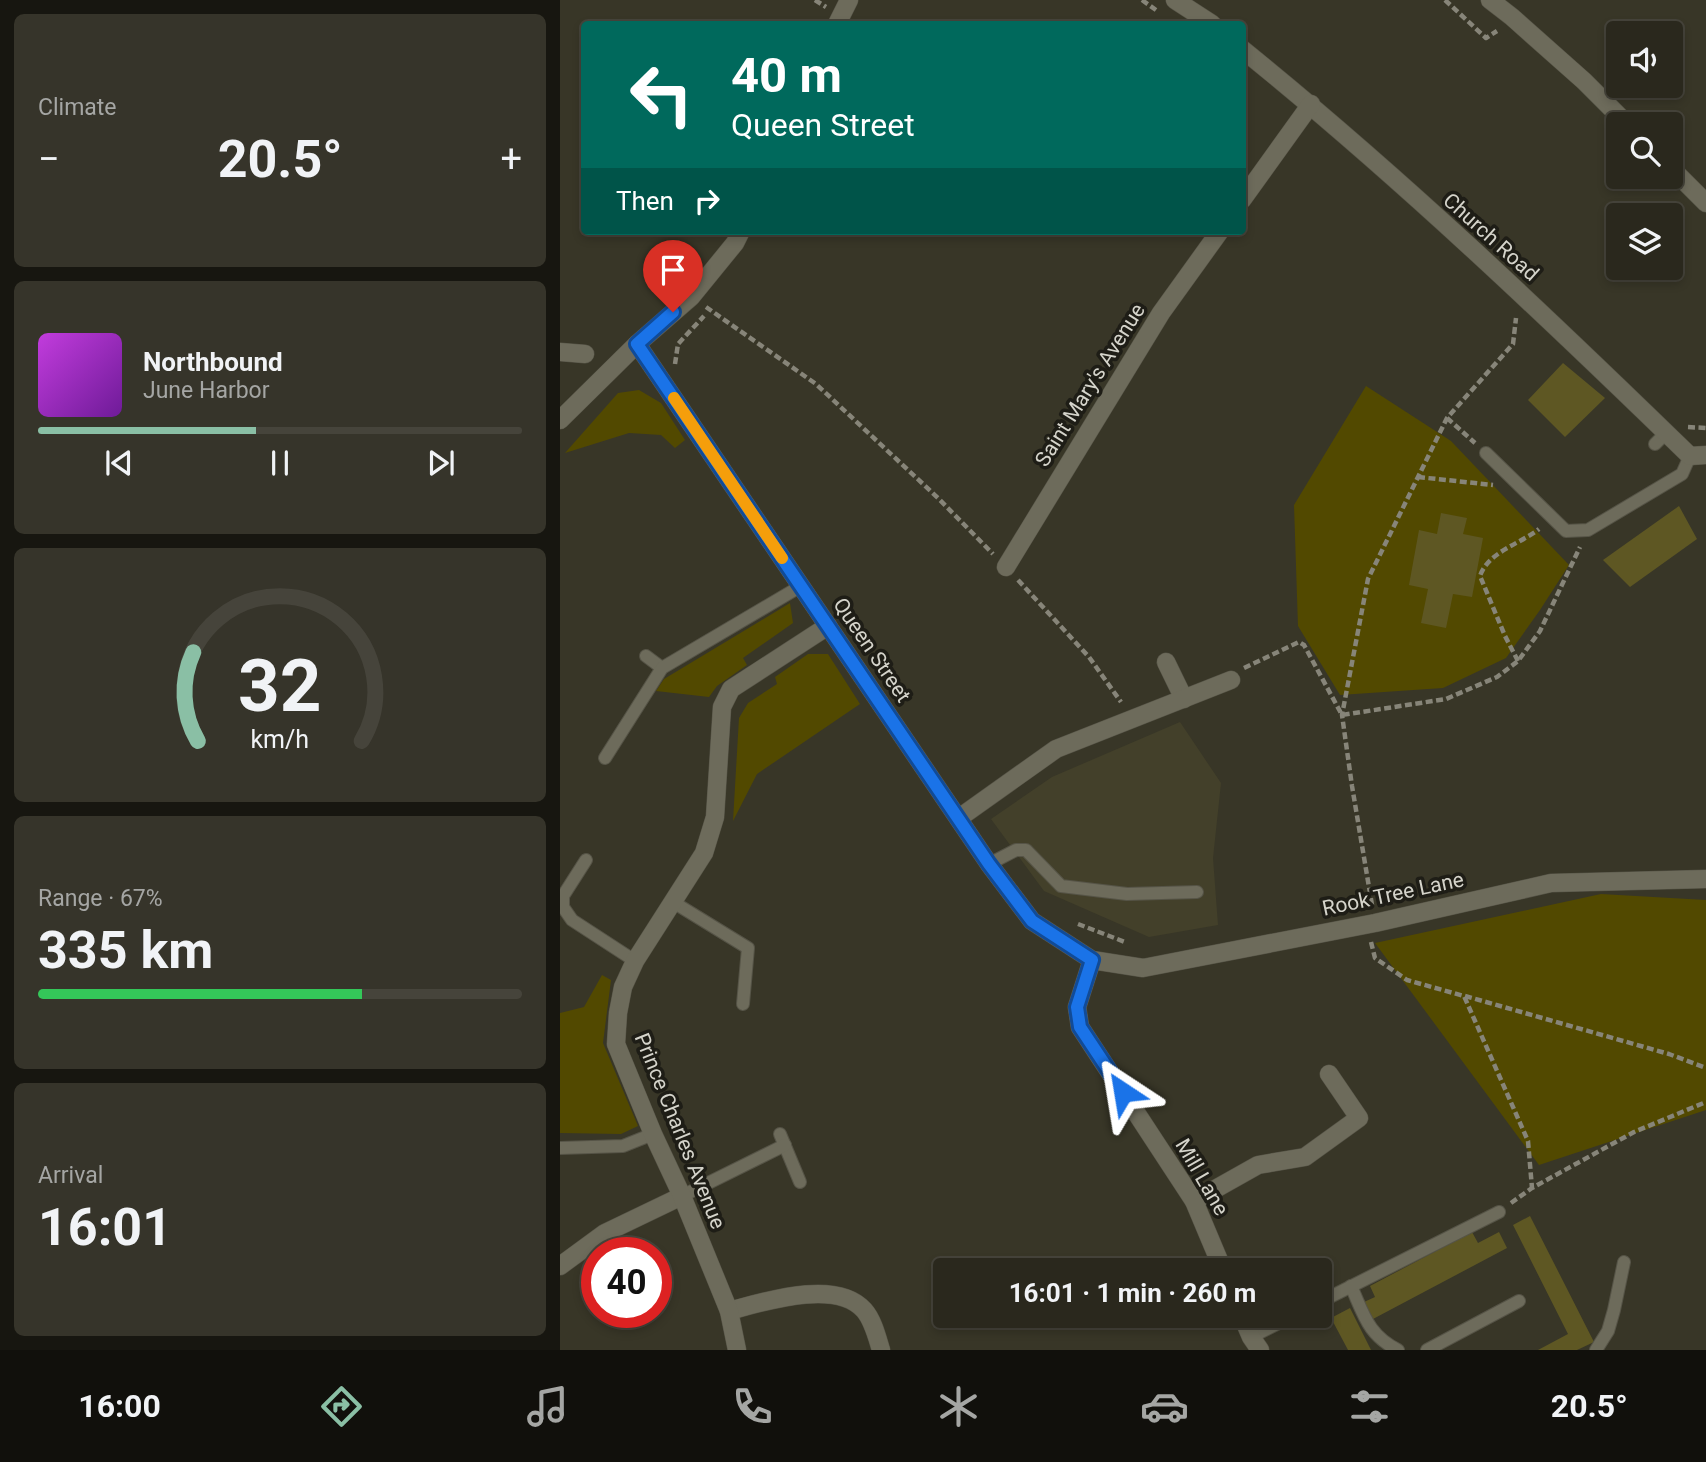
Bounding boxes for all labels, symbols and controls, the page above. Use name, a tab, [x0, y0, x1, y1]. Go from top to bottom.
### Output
map controls	[1606, 21, 1683, 280]
button: sound	[1606, 21, 1683, 98]
text: 40 m	[731, 47, 842, 104]
icon: left	[616, 49, 707, 140]
text: Climate	[38, 94, 117, 121]
text: Queen Street	[731, 106, 915, 144]
button: search	[1606, 112, 1683, 189]
text: 20.5°	[218, 129, 343, 190]
text: −	[38, 137, 60, 181]
text: +	[500, 137, 522, 181]
icon: right	[688, 182, 726, 220]
text: Then	[616, 186, 674, 216]
street label: Church Road	[1438, 188, 1544, 286]
button: layers	[1606, 203, 1683, 280]
pin	[643, 240, 703, 312]
icon: arrive	[654, 251, 692, 289]
street label: Saint Mary's Avenue	[1030, 299, 1150, 471]
text: Northbound	[143, 347, 283, 377]
text: June Harbor	[143, 377, 270, 404]
icon: previous	[100, 444, 138, 482]
icon: pause	[261, 444, 299, 482]
icon: next	[422, 444, 460, 482]
street label: Queen Street	[828, 593, 916, 707]
text: 32	[238, 643, 322, 729]
text: km/h	[251, 725, 309, 754]
street label: Rook Tree Lane	[1320, 867, 1466, 921]
text: Range · 67%	[38, 885, 163, 912]
text: 335 km	[38, 920, 213, 981]
street label: Prince Charles Avenue	[630, 1030, 730, 1232]
position arrow	[1086, 1055, 1160, 1129]
street label: Mill Lane	[1171, 1134, 1233, 1220]
text: Arrival	[38, 1162, 103, 1189]
text: 16:01	[38, 1197, 172, 1258]
speed limit sign: 40	[581, 1237, 672, 1328]
text: 16:01 · 1 min · 260 m	[1009, 1278, 1256, 1308]
icon: directions	[317, 1382, 366, 1431]
icon: music	[523, 1382, 572, 1431]
icon: phone	[728, 1382, 777, 1431]
icon: climate	[934, 1382, 983, 1431]
icon: car	[1140, 1382, 1189, 1431]
icon: filters	[1345, 1382, 1394, 1431]
text: 16:00	[78, 1387, 161, 1425]
text: 20.5°	[1551, 1387, 1628, 1425]

